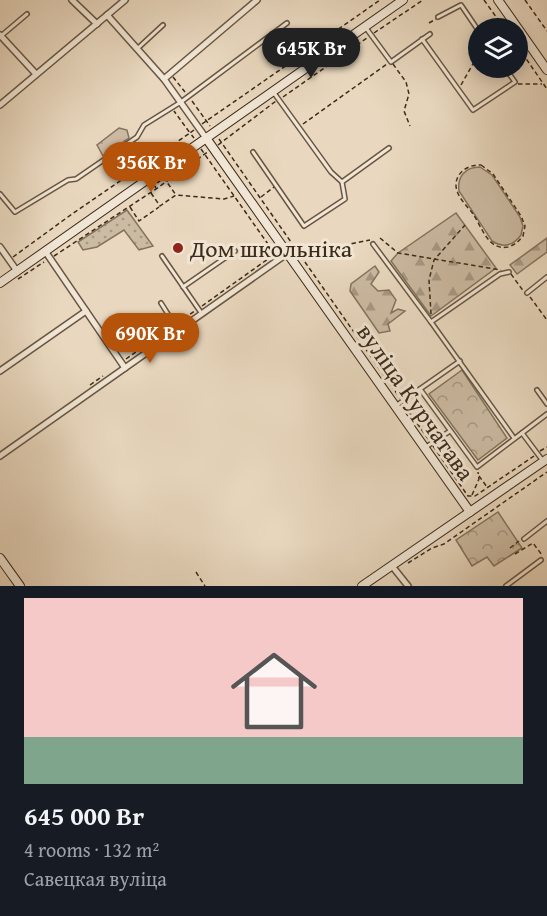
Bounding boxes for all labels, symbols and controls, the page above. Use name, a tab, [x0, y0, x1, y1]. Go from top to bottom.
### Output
map controls	[468, 18, 528, 78]
button: layers	[468, 18, 528, 78]
pin: 645K Br	[256, 28, 366, 79]
text: 645K Br	[276, 33, 346, 62]
pin: 356K Br	[96, 142, 206, 193]
text: 356K Br	[116, 147, 186, 176]
place label: Дом школьніка	[189, 231, 353, 266]
marker: Дом школьніка	[171, 241, 185, 255]
pin: 690K Br	[95, 313, 205, 364]
street label: вуліца Курчатава	[349, 316, 484, 488]
text: 690K Br	[115, 318, 185, 347]
icon: home	[220, 637, 328, 745]
text: 645 000 Br	[24, 796, 144, 835]
text: 4 rooms · 132 m²	[24, 835, 159, 864]
text: Савецкая вуліца	[24, 864, 167, 893]

